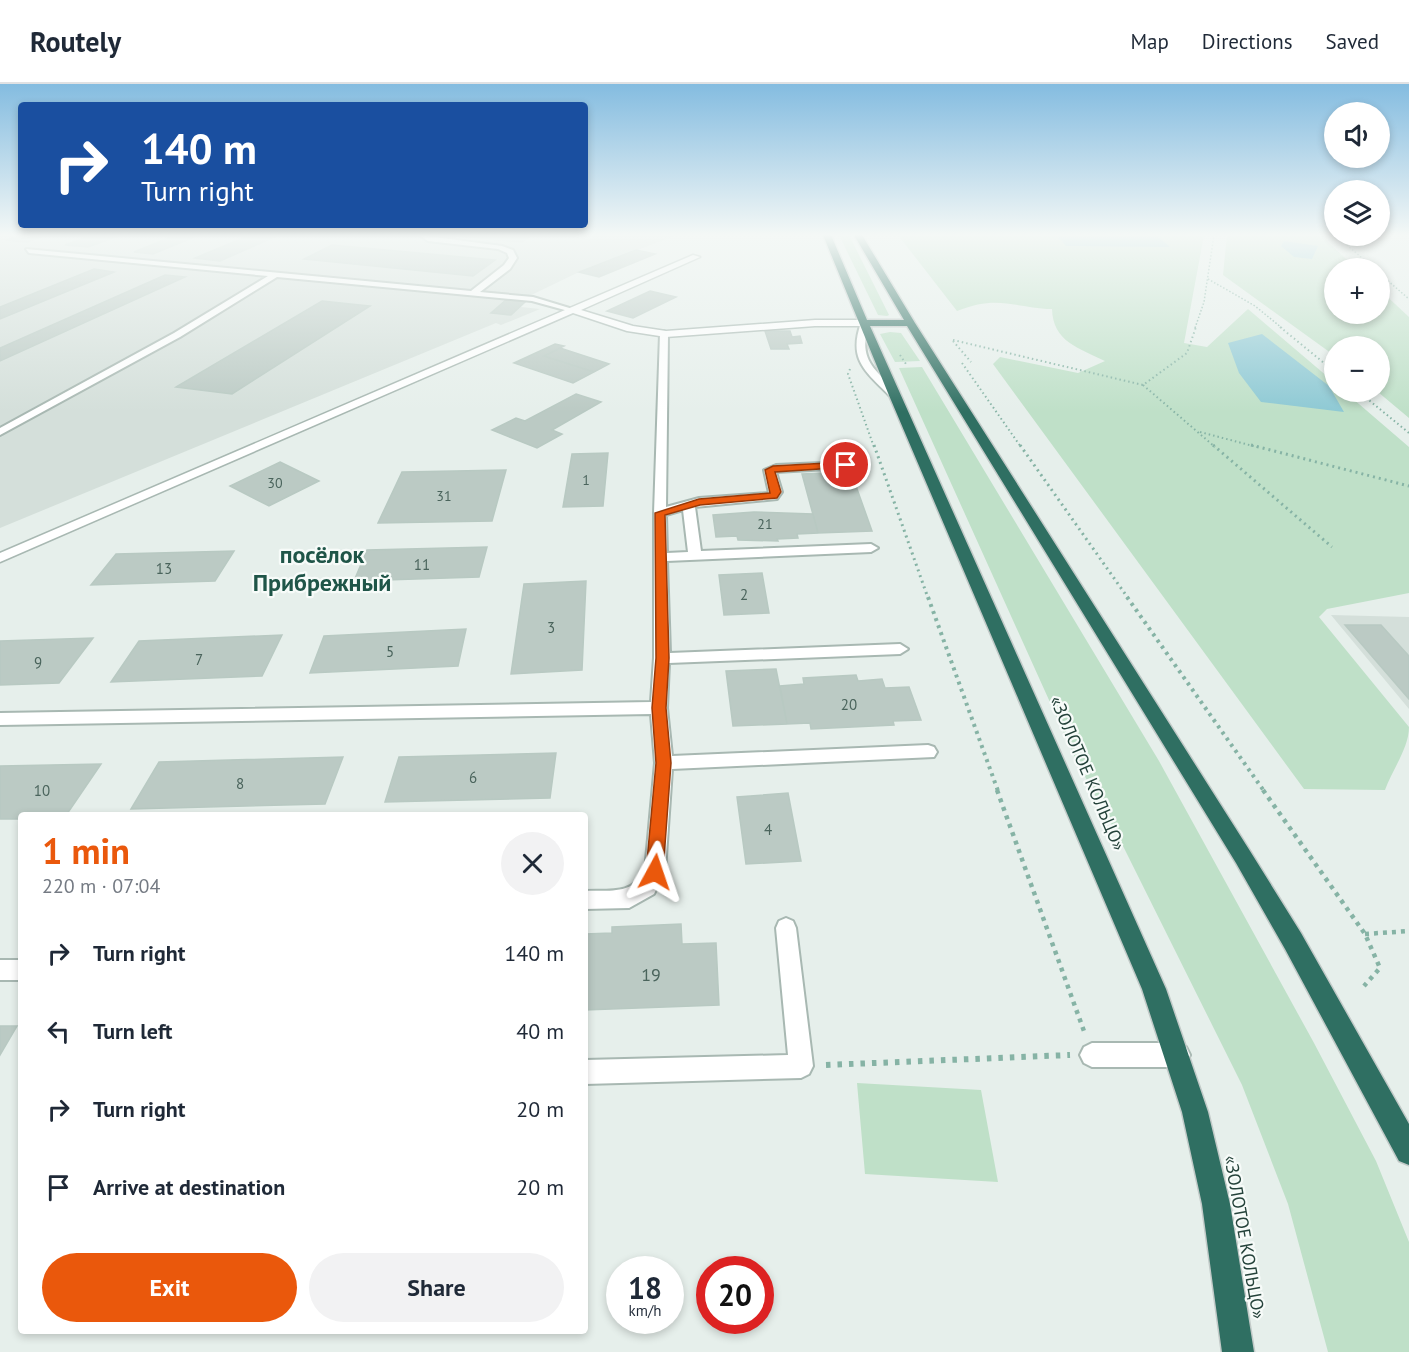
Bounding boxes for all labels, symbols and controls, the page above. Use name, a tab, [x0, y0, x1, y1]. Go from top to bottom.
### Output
text: Routely	[30, 23, 121, 60]
text: Map	[1130, 28, 1169, 55]
text: Directions	[1202, 28, 1293, 55]
text: Saved	[1326, 28, 1379, 55]
map controls	[1324, 102, 1390, 402]
button: sound	[1324, 102, 1390, 168]
text: 140 m	[141, 121, 257, 176]
icon: right	[42, 126, 120, 204]
text: Turn right	[141, 174, 254, 208]
button: layers	[1324, 180, 1390, 246]
button: +	[1324, 258, 1390, 324]
button: −	[1324, 336, 1390, 402]
pin	[820, 439, 871, 490]
icon: arrive	[829, 448, 862, 481]
house number: 1	[582, 471, 590, 489]
house number: 30	[267, 474, 283, 492]
house number: 31	[436, 487, 452, 505]
house number: 21	[757, 515, 773, 533]
district label: посёлок Прибрежный	[253, 539, 391, 598]
house number: 11	[414, 555, 430, 574]
house number: 13	[156, 559, 172, 578]
house number: 2	[740, 585, 748, 604]
house number: 3	[547, 618, 555, 637]
house number: 5	[386, 642, 394, 661]
house number: 7	[195, 650, 203, 669]
house number: 9	[34, 653, 42, 672]
street label: «ЗОЛОТОЕ КОЛЬЦО»	[1045, 692, 1131, 854]
house number: 20	[841, 695, 857, 714]
house number: 6	[469, 768, 477, 787]
house number: 8	[236, 774, 244, 793]
house number: 10	[34, 781, 50, 800]
house number: 4	[764, 820, 772, 839]
text: 1 min	[42, 827, 130, 874]
button: close	[501, 832, 564, 895]
position arrow	[623, 840, 687, 904]
text: 220 m · 07:04	[42, 873, 160, 899]
icon: right	[42, 937, 75, 970]
text: Turn right	[93, 939, 185, 967]
text: 140 m	[504, 939, 564, 967]
house number: 19	[641, 963, 661, 986]
icon: left	[42, 1015, 75, 1048]
text: Turn left	[93, 1017, 173, 1045]
text: 40 m	[516, 1017, 564, 1045]
icon: right	[42, 1093, 75, 1126]
text: Turn right	[93, 1095, 185, 1123]
text: 20 m	[516, 1095, 564, 1123]
street label: «ЗОЛОТОЕ КОЛЬЦО»	[1219, 1153, 1271, 1321]
icon: arrive	[42, 1171, 75, 1204]
text: Arrive at destination	[93, 1173, 285, 1201]
text: 20 m	[516, 1173, 564, 1201]
button: Exit	[42, 1253, 297, 1322]
button: Share	[309, 1253, 564, 1322]
speed limit sign: 20	[696, 1256, 774, 1334]
text: 18	[628, 1268, 662, 1307]
text: km/h	[629, 1301, 661, 1320]

